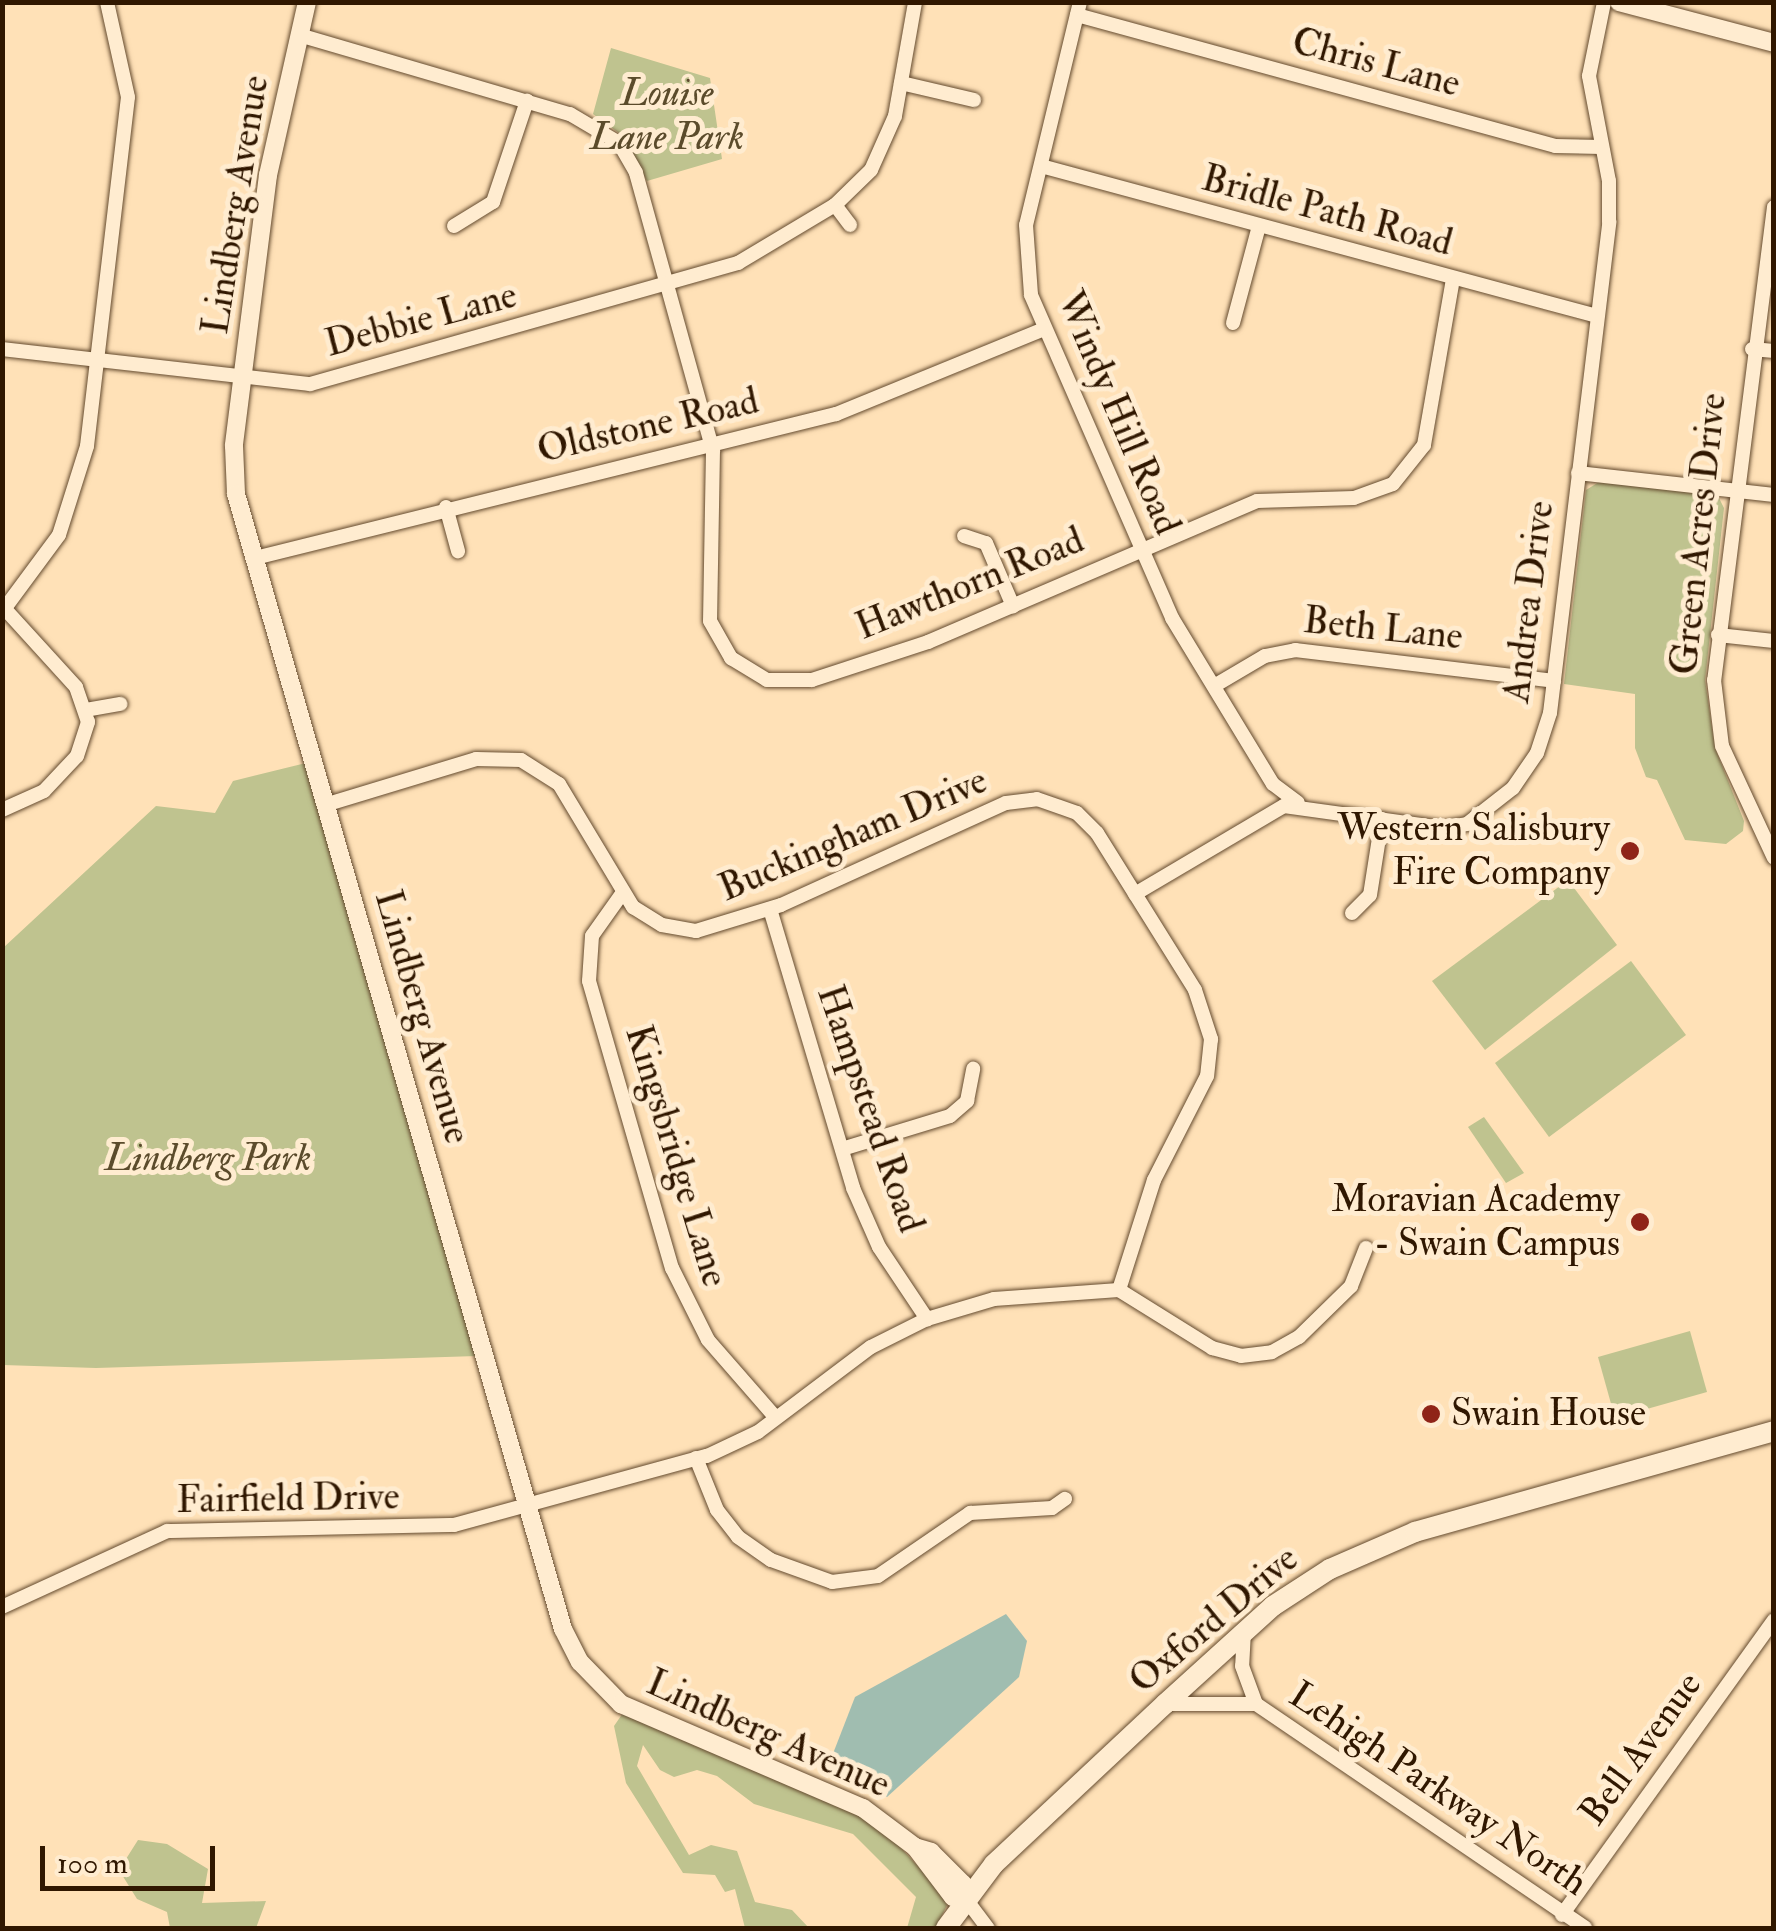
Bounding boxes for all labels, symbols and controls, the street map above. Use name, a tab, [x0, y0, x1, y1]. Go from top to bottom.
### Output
street label: Chris Lane	[1287, 19, 1465, 107]
park label: Louise Lane Park	[590, 71, 744, 160]
street label: Lindberg Avenue	[193, 72, 279, 338]
street label: Bridle Path Road	[1197, 156, 1457, 266]
street label: Debbie Lane	[320, 273, 522, 367]
street label: Windy Hill Road	[1046, 284, 1190, 542]
street label: Oldstone Road	[533, 378, 763, 474]
street label: Green Acres Drive	[1662, 391, 1736, 677]
street label: Andrea Drive	[1494, 499, 1564, 705]
street label: Hawthorn Road	[849, 518, 1091, 650]
street label: Beth Lane	[1301, 598, 1465, 660]
street label: Buckingham Drive	[712, 758, 994, 912]
place label: Western Salisbury Fire Company	[1337, 806, 1610, 896]
marker: Western Salisbury Fire Company	[1619, 840, 1641, 862]
street label: Lindberg Avenue	[364, 885, 480, 1149]
street label: Hampstead Road	[806, 979, 934, 1239]
street label: Kingsbridge Lane	[615, 1020, 737, 1292]
park label: Lindberg Park	[105, 1136, 311, 1182]
place label: Moravian Academy - Swain Campus	[1331, 1177, 1620, 1266]
marker: Moravian Academy - Swain Campus	[1629, 1211, 1651, 1233]
place label: Swain House	[1451, 1391, 1646, 1437]
marker: Swain House	[1420, 1403, 1442, 1425]
street label: Fairfield Drive	[176, 1474, 400, 1524]
street label: Oxford Drive	[1121, 1536, 1307, 1704]
street label: Lindberg Avenue	[639, 1660, 897, 1808]
street label: Bell Avenue	[1570, 1663, 1712, 1835]
street label: Lehigh Parkway North	[1280, 1672, 1596, 1906]
scale bar	[45, 1826, 220, 1888]
text: 100 m	[57, 1845, 128, 1882]

